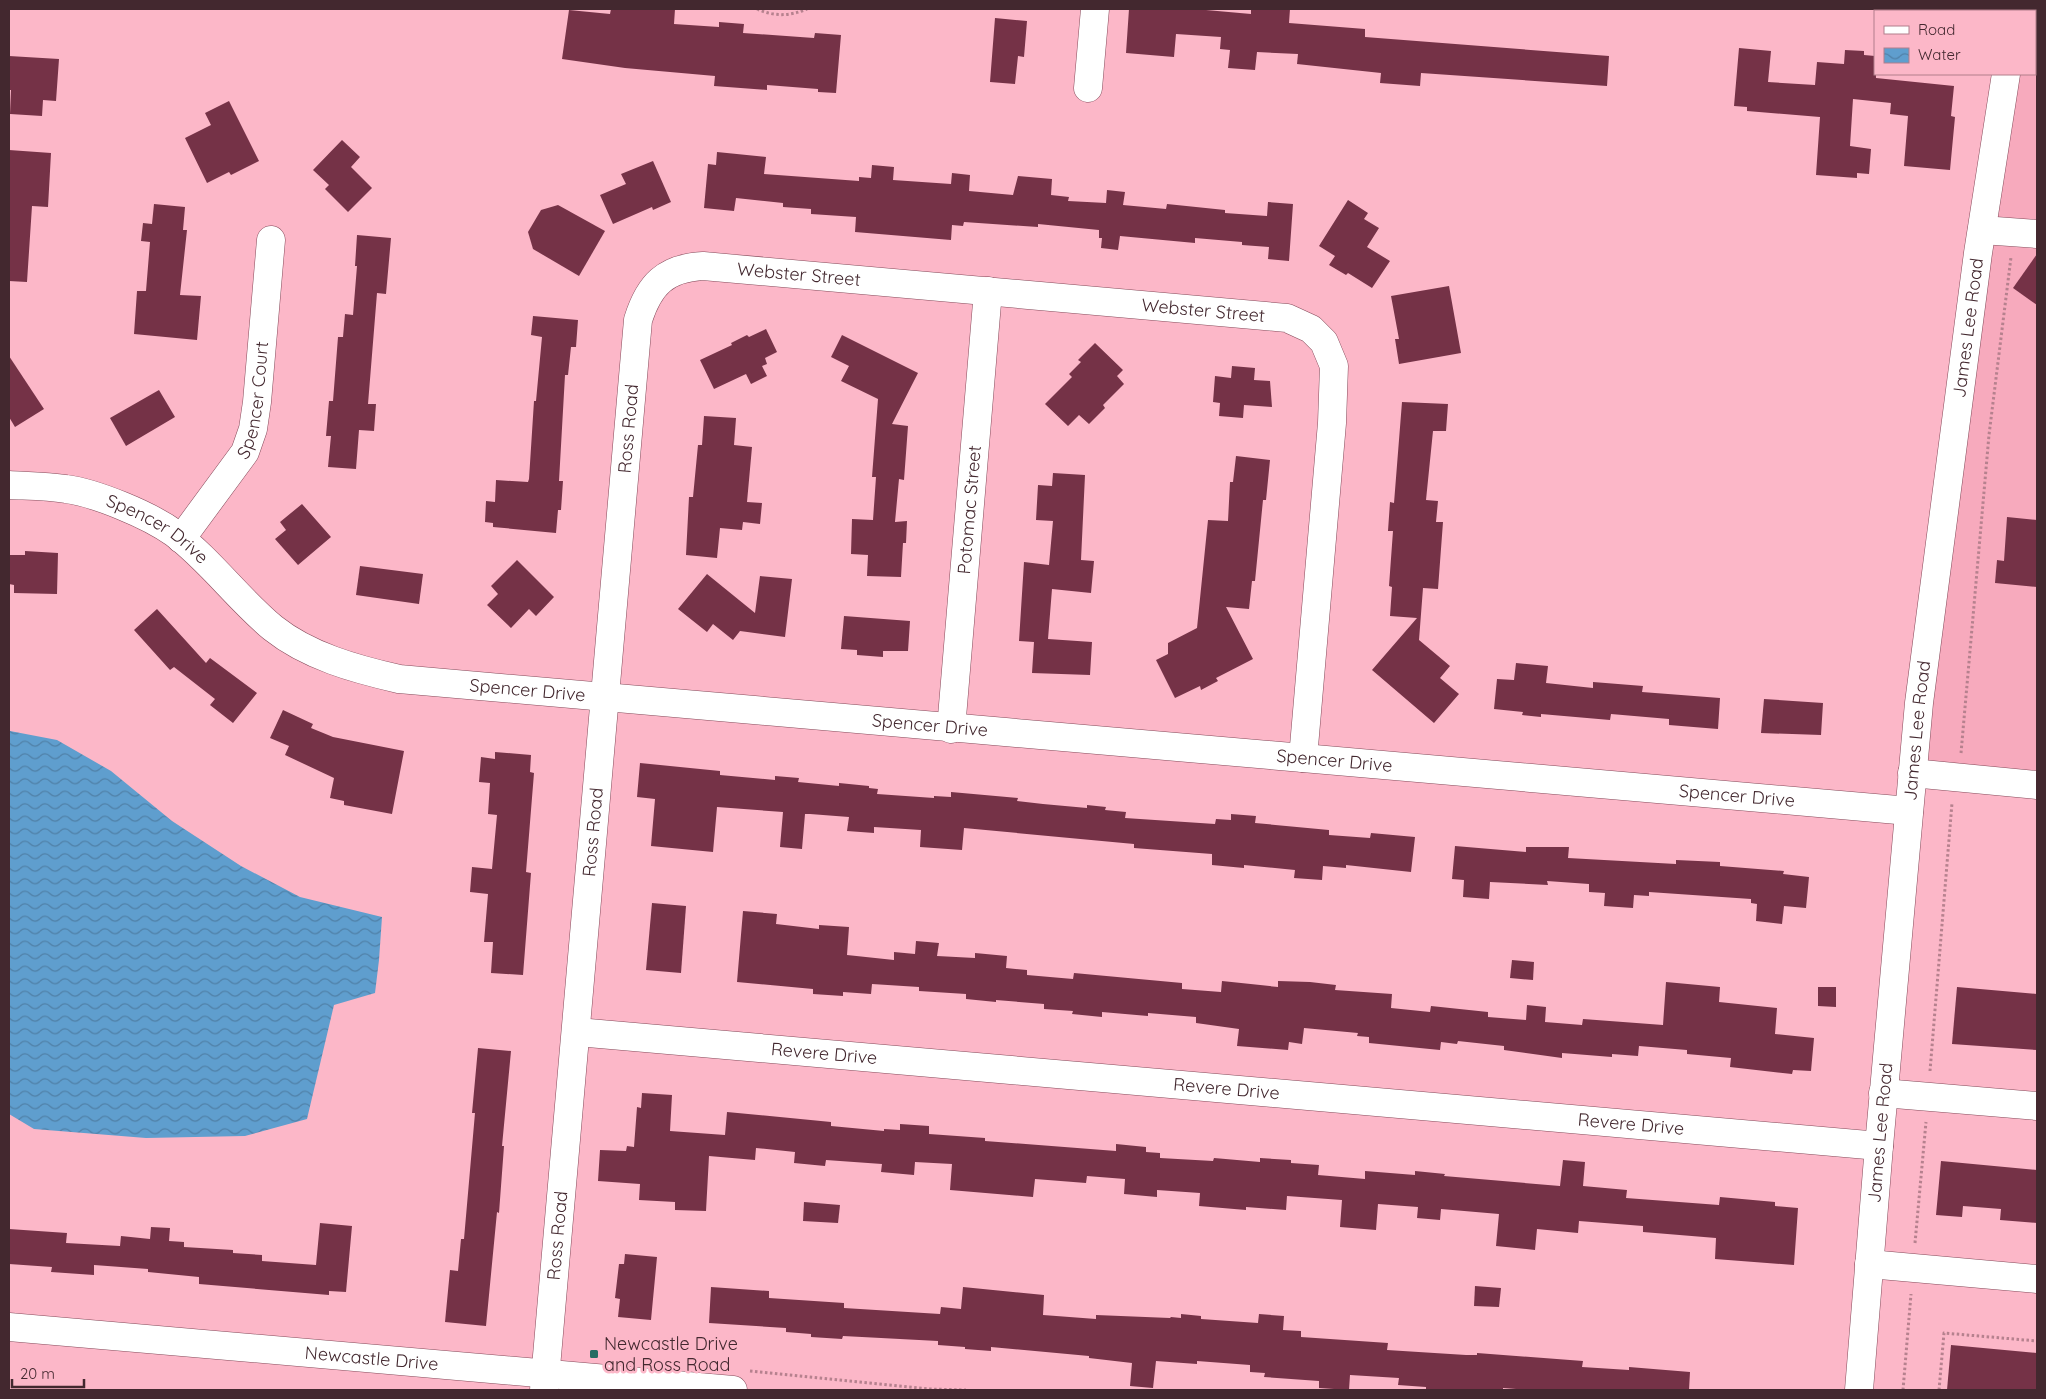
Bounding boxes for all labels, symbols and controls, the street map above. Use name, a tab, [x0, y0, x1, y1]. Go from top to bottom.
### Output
legend	[1874, 10, 2036, 75]
text: Road	[1918, 20, 1955, 39]
text: Water	[1918, 45, 1961, 64]
street label: Webster Street	[736, 257, 862, 291]
street label: James Lee Road	[1947, 257, 1988, 399]
street label: Webster Street	[1140, 293, 1266, 327]
street label: Spencer Court	[232, 340, 273, 464]
street label: Ross Road	[613, 383, 643, 474]
street label: Potomac Street	[952, 444, 986, 575]
street label: Spencer Drive	[103, 489, 214, 568]
street label: James Lee Road	[1898, 659, 1935, 802]
street label: Spencer Drive	[469, 673, 587, 706]
street label: Spencer Drive	[871, 708, 989, 741]
street label: Spencer Drive	[1276, 744, 1393, 777]
street label: Spencer Drive	[1678, 779, 1796, 812]
street label: Ross Road	[577, 787, 608, 878]
street label: Revere Drive	[770, 1037, 878, 1069]
street label: James Lee Road	[1862, 1062, 1897, 1204]
street label: Revere Drive	[1172, 1072, 1281, 1104]
street label: Revere Drive	[1577, 1108, 1685, 1140]
street label: Ross Road	[542, 1190, 572, 1281]
place label: Newcastle Drive and Ross Road	[604, 1332, 738, 1376]
street label: Newcastle Drive	[304, 1341, 439, 1375]
marker: Newcastle Drive and Ross Road	[588, 1348, 600, 1360]
scale bar	[12, 1356, 85, 1388]
text: 20 m	[20, 1364, 55, 1383]

